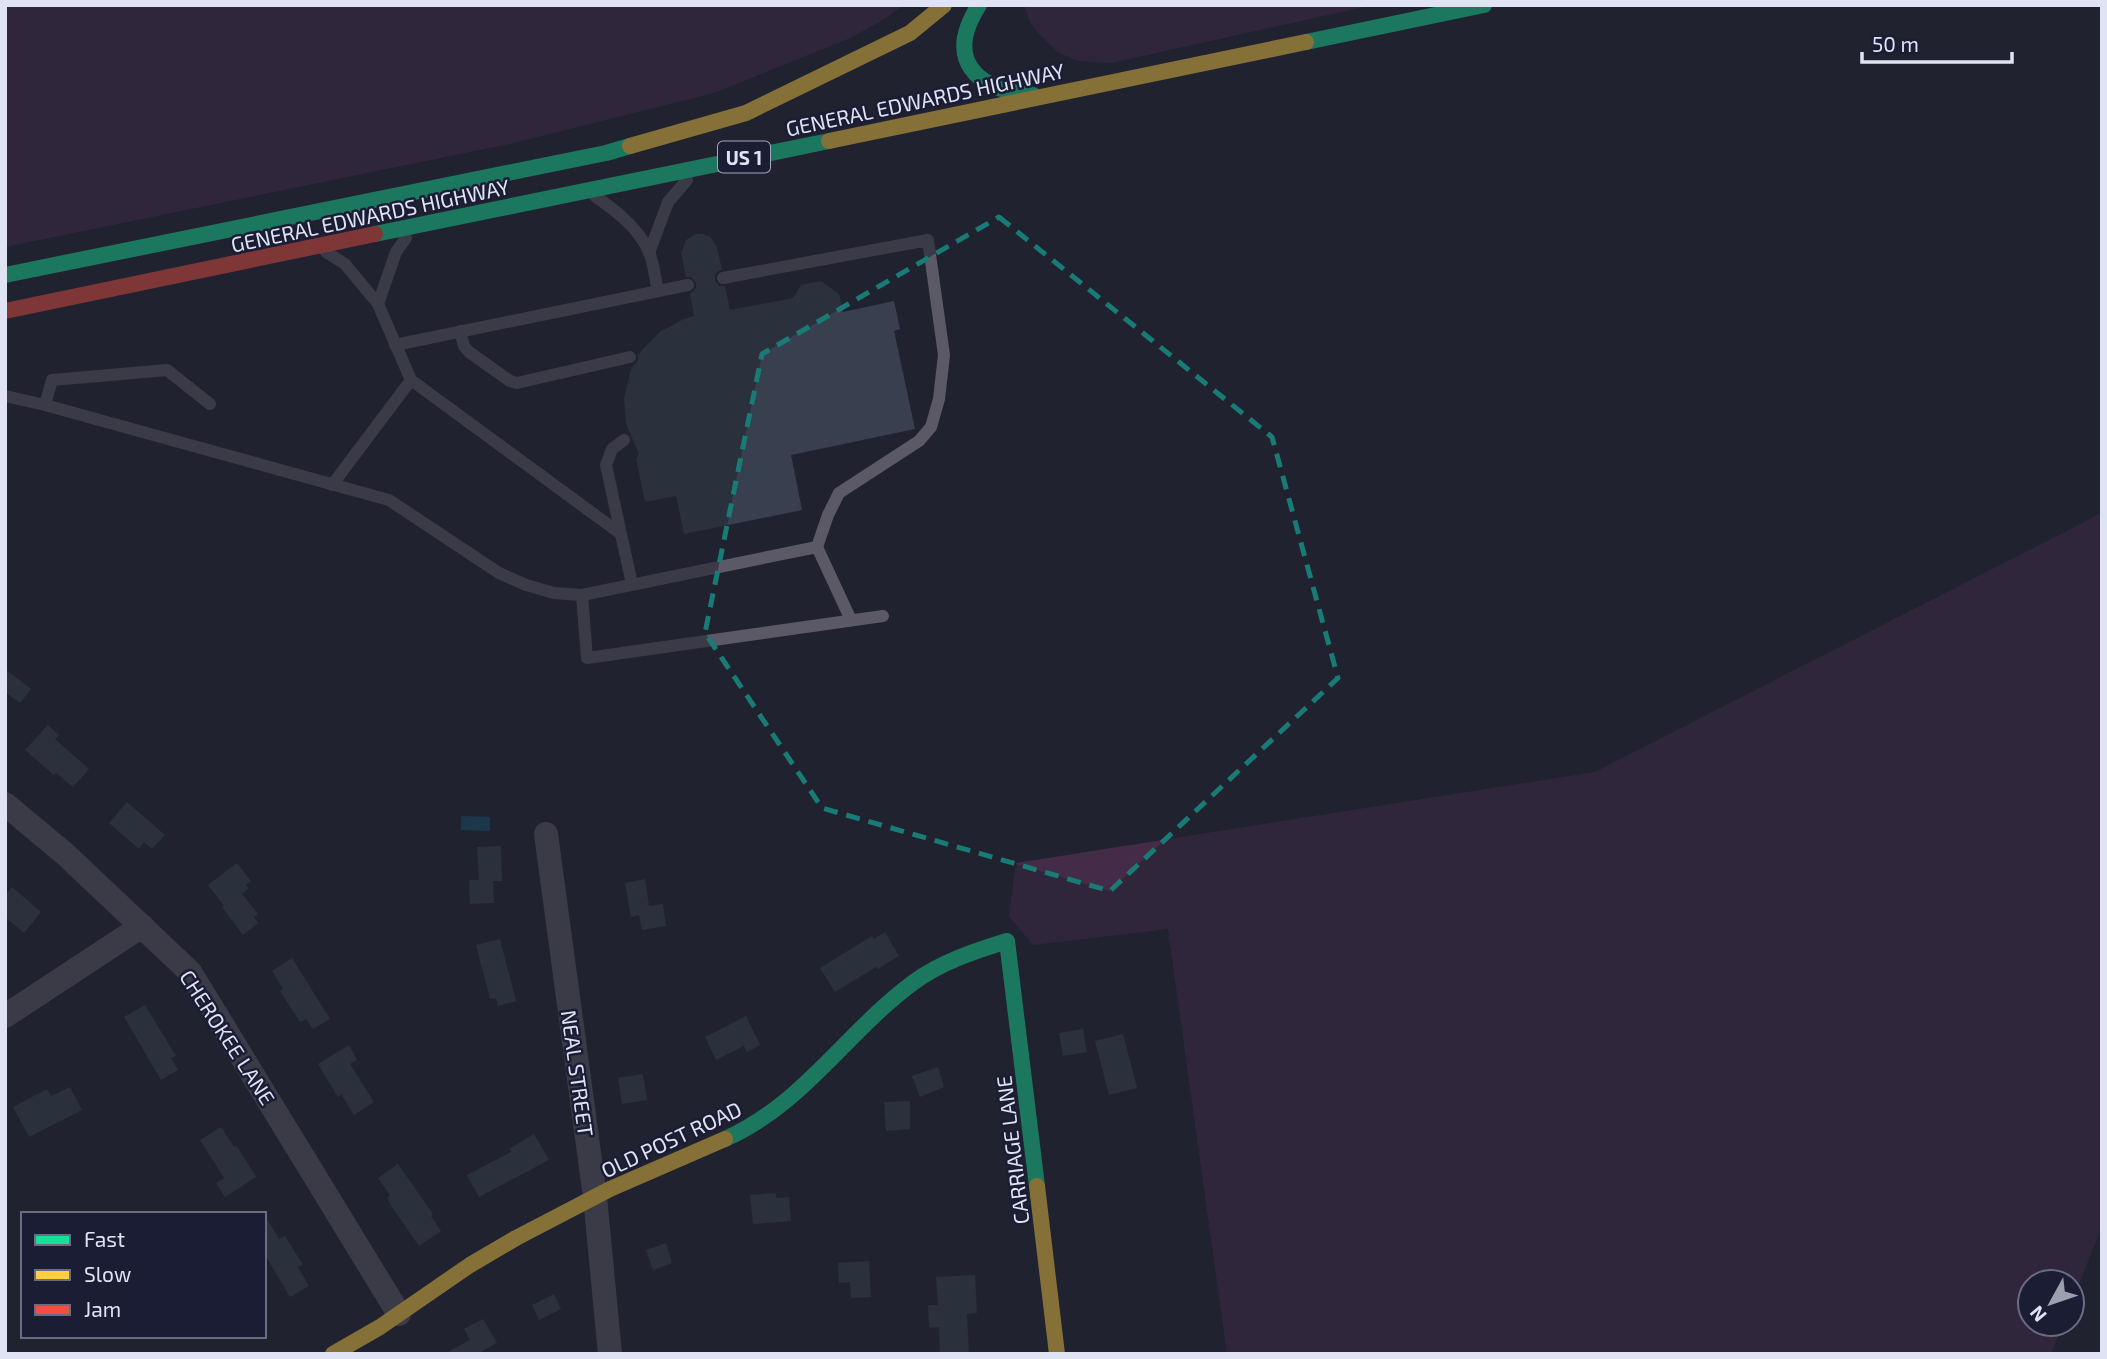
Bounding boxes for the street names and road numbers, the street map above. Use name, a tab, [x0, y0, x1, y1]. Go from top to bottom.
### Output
street label: GENERAL EDWARDS HIGHWAY	[783, 57, 1067, 141]
road number: US 1	[718, 141, 770, 172]
street label: GENERAL EDWARDS HIGHWAY	[228, 173, 512, 257]
street label: CHEROKEE LANE	[175, 965, 281, 1109]
street label: NEAL STREET	[557, 1008, 599, 1138]
street label: CARRIAGE LANE	[990, 1074, 1034, 1226]
street label: OLD POST ROAD	[597, 1096, 745, 1182]

